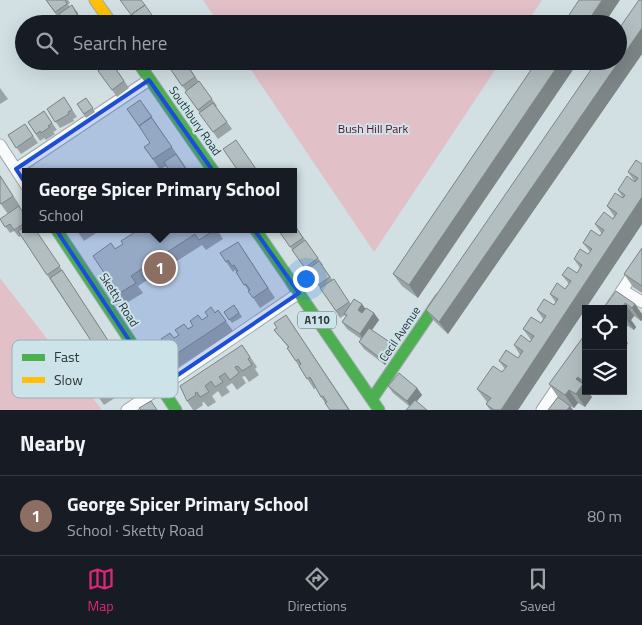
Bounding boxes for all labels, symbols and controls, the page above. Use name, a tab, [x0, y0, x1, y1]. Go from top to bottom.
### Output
search box	[15, 15, 627, 70]
text: Search here	[73, 28, 167, 57]
icon: search	[33, 29, 61, 57]
street label: Southbury Road	[164, 82, 226, 159]
park label: Bush Hill Park	[338, 119, 408, 138]
popup	[22, 168, 297, 233]
text: George Spicer Primary School	[39, 174, 280, 203]
text: School	[39, 203, 84, 227]
pin: 1	[144, 249, 176, 287]
your location	[293, 266, 319, 292]
street label: Sketty Road	[95, 269, 144, 330]
street label: Cecil Avenue	[374, 302, 425, 365]
map controls	[582, 305, 627, 395]
button: locate	[582, 305, 627, 350]
road number: A110	[298, 312, 336, 328]
legend	[12, 340, 178, 398]
text: Fast	[54, 346, 79, 367]
button: layers	[582, 350, 627, 395]
text: Slow	[54, 369, 83, 390]
text: Nearby	[20, 427, 85, 459]
text: George Spicer Primary School	[67, 489, 309, 518]
text: 1	[32, 504, 40, 528]
text: 80 m	[587, 504, 622, 528]
text: School · Sketty Road	[67, 518, 204, 542]
tab: Map	[87, 565, 115, 616]
tab: Directions	[288, 565, 347, 616]
tab: Saved	[520, 565, 556, 616]

